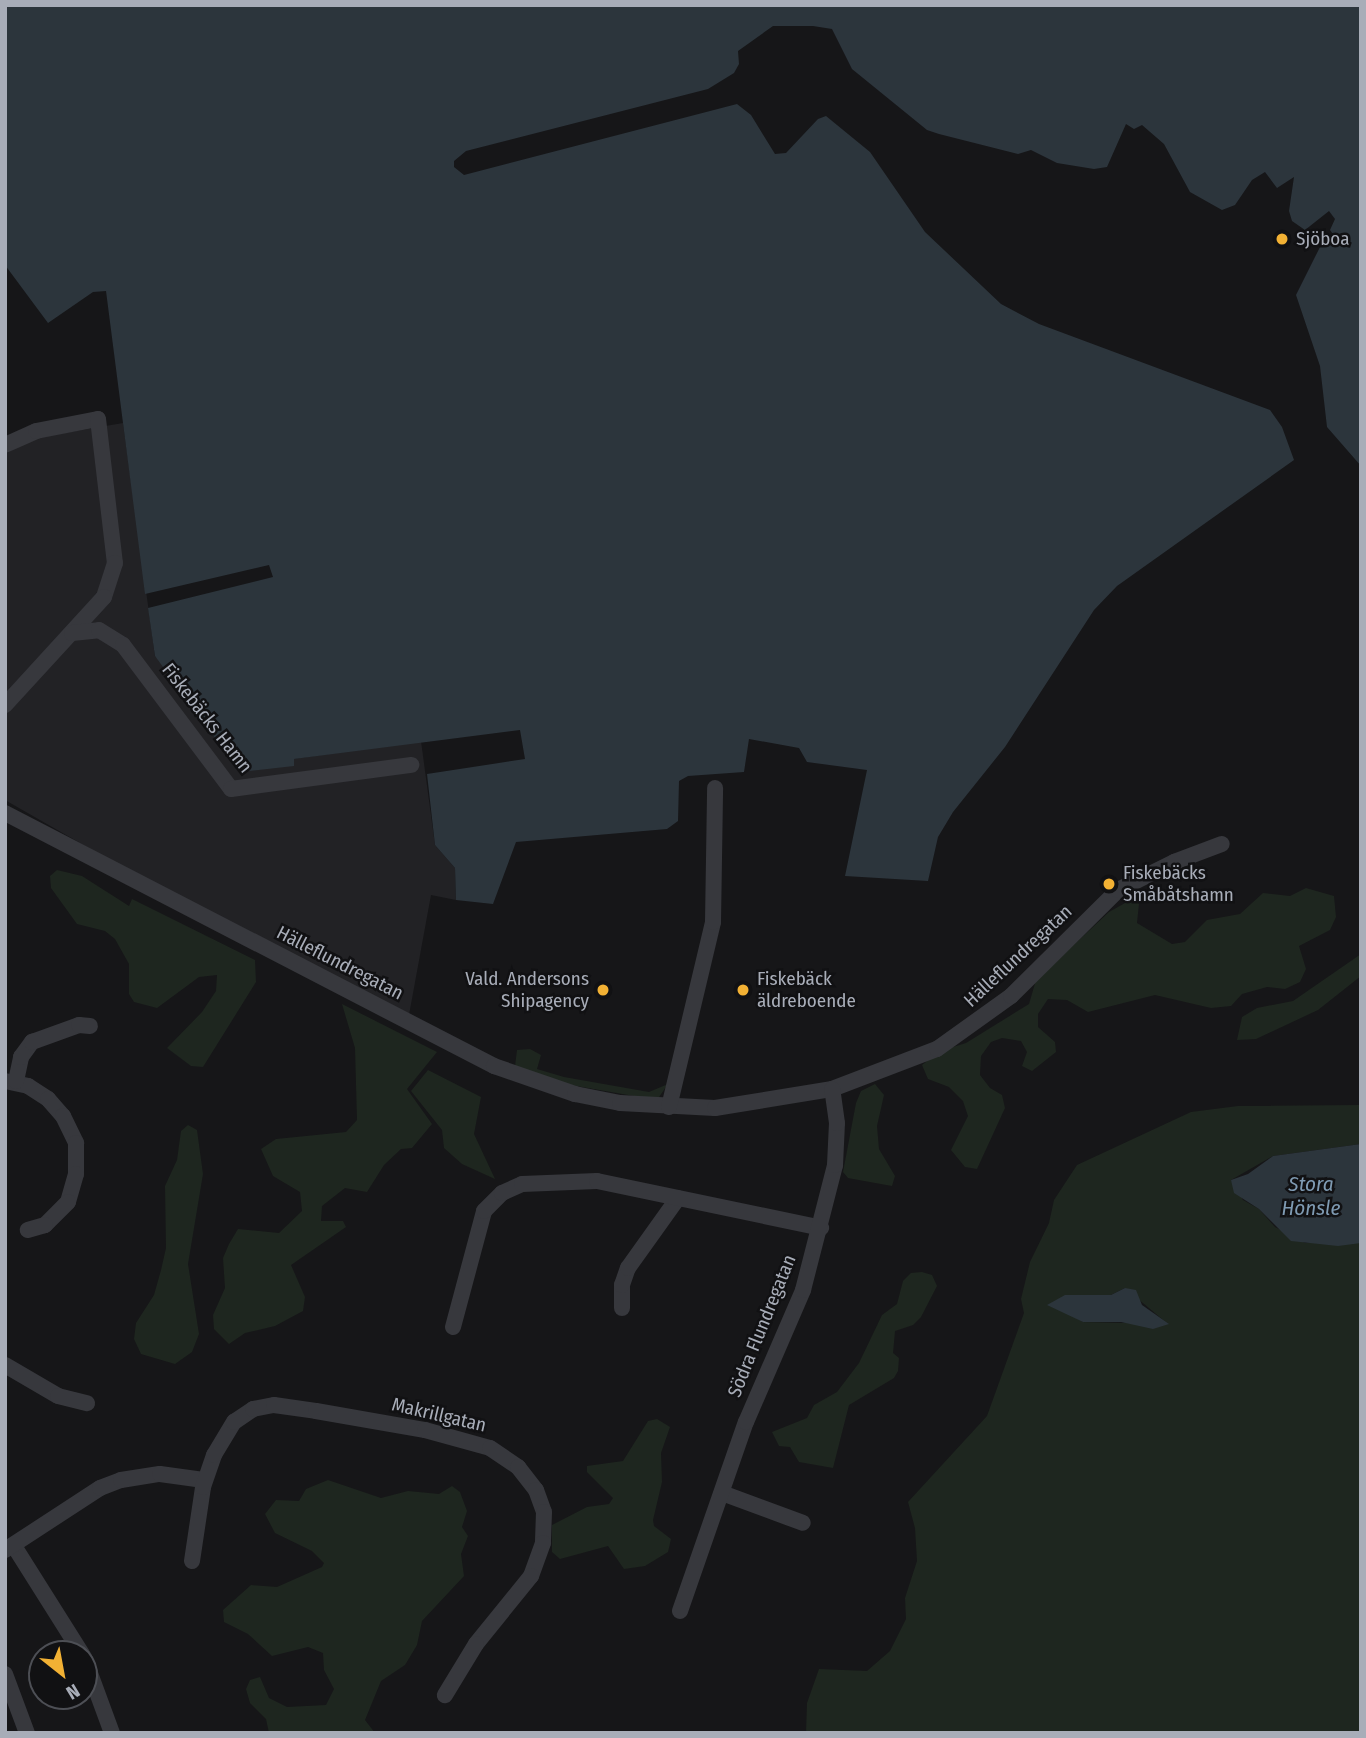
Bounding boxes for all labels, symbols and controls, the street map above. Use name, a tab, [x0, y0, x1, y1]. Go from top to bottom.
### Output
place label: Sjöboa	[1296, 228, 1349, 250]
marker: Sjöboa	[1274, 231, 1290, 247]
street label: Fiskebäcks Hamn	[157, 659, 257, 777]
place label: Fiskebäcks Småbåtshamn	[1123, 862, 1234, 906]
marker: Fiskebäcks Småbåtshamn	[1101, 876, 1117, 892]
street label: Hälleflundregatan	[959, 900, 1077, 1012]
street label: Hälleflundregatan	[273, 921, 407, 1005]
place label: Vald. Andersons Shipagency	[465, 968, 589, 1012]
place label: Fiskebäck äldreboende	[757, 968, 856, 1012]
marker: Vald. Andersons Shipagency	[595, 982, 611, 998]
marker: Fiskebäck äldreboende	[735, 982, 751, 998]
water label: Stora Hönsle	[1282, 1171, 1340, 1221]
street label: Södra Flundregatan	[723, 1252, 801, 1400]
street label: Makrillgatan	[389, 1393, 489, 1437]
north arrow	[28, 1640, 98, 1710]
text: N	[62, 1679, 84, 1705]

